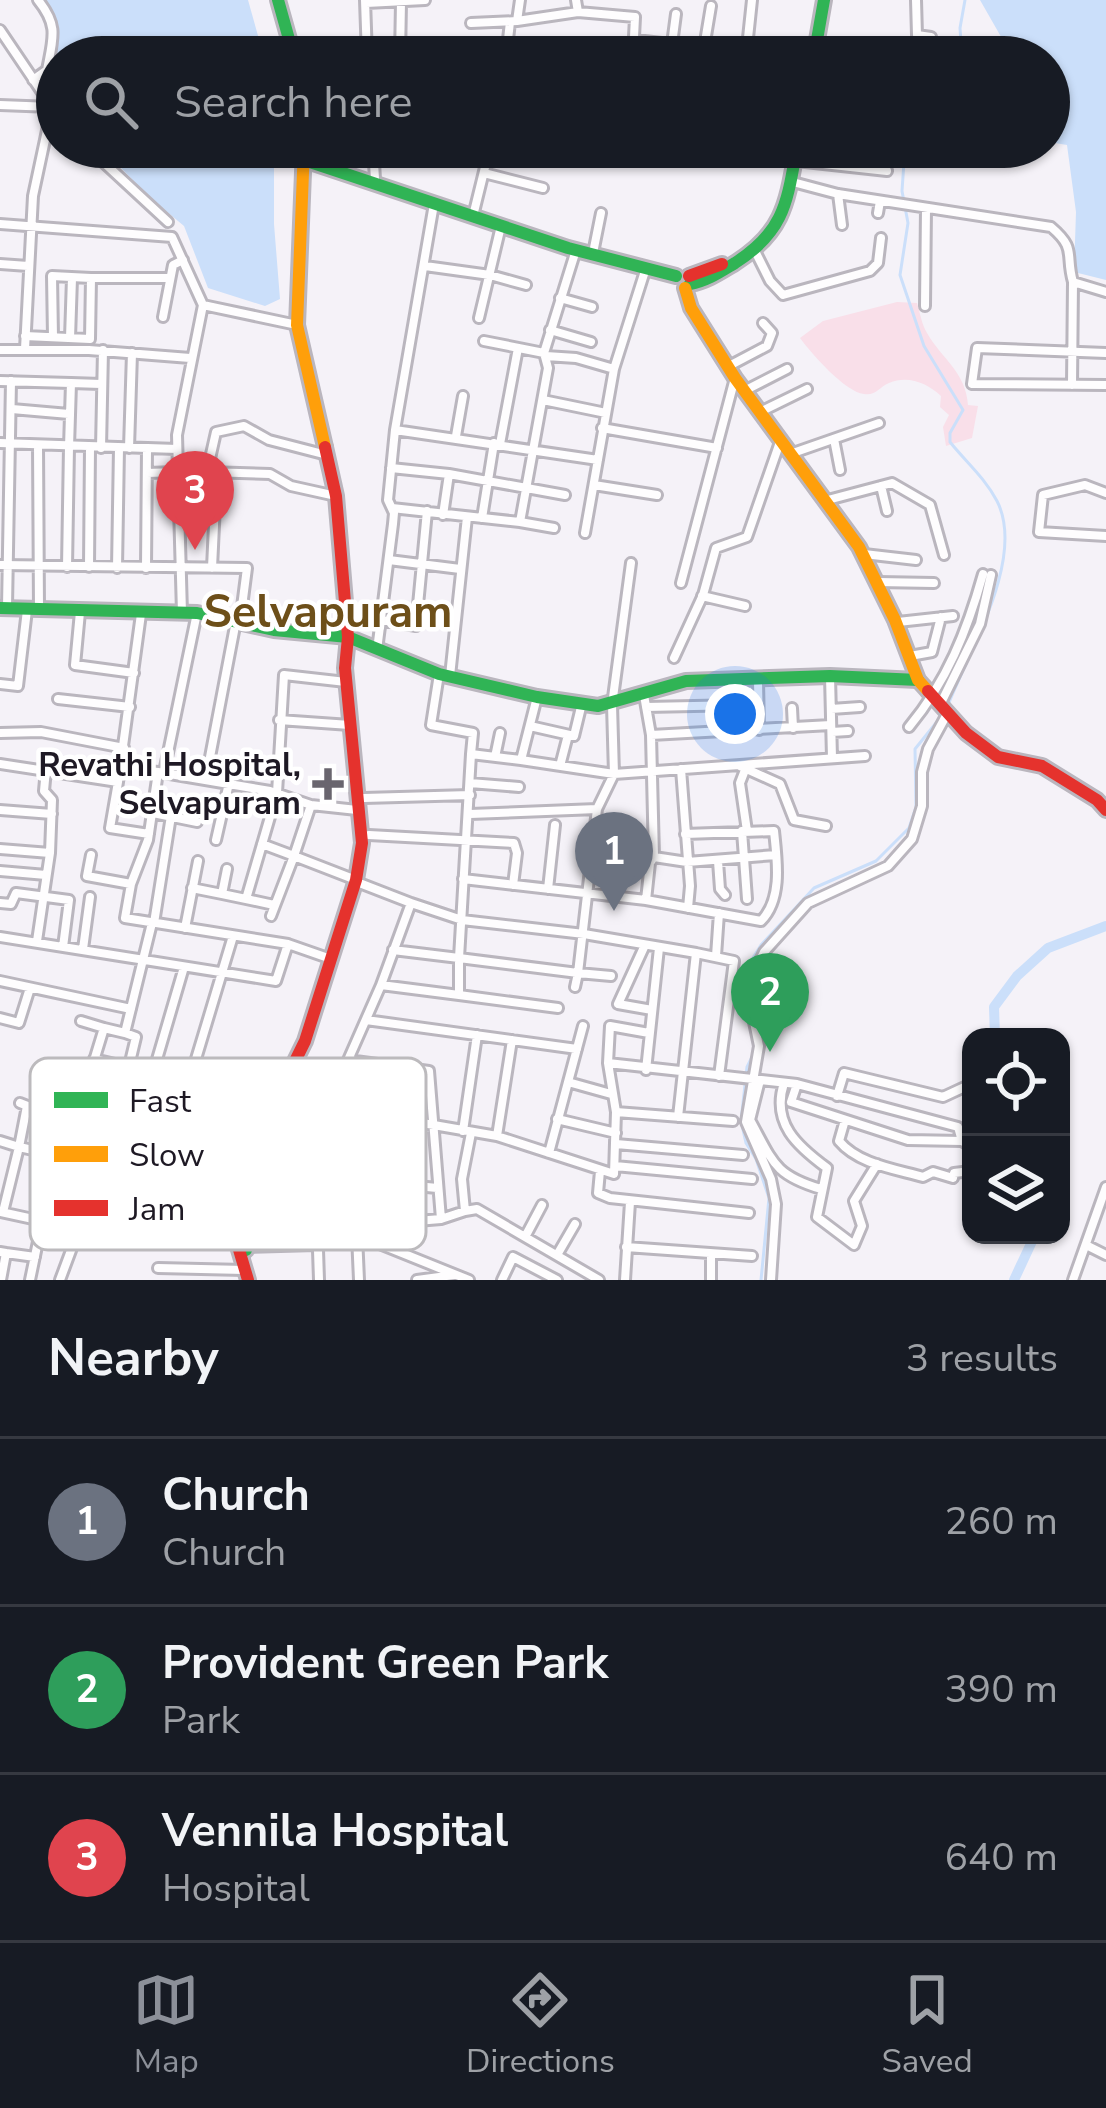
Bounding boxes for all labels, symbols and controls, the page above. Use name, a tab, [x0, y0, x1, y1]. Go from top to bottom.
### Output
search box	[36, 36, 1070, 168]
icon: search	[78, 69, 144, 135]
text: Search here	[174, 72, 413, 133]
pin: 3	[156, 451, 234, 550]
district label: Selvapuram	[204, 582, 453, 643]
your location	[705, 684, 765, 744]
place label: Revathi Hospital, Selvapuram	[38, 743, 301, 826]
marker: Revathi Hospital, Selvapuram	[312, 768, 344, 800]
pin: 1	[575, 812, 653, 911]
pin: 2	[731, 953, 809, 1052]
map controls	[962, 1028, 1070, 1244]
button: locate	[962, 1028, 1070, 1136]
legend	[30, 1058, 426, 1250]
text: Fast	[129, 1079, 192, 1124]
text: Slow	[129, 1133, 205, 1178]
button: layers	[962, 1136, 1070, 1244]
text: Jam	[128, 1187, 185, 1232]
text: Nearby	[48, 1323, 219, 1393]
text: 3 results	[906, 1332, 1058, 1385]
text: Church	[162, 1465, 310, 1526]
text: 1	[75, 1495, 99, 1548]
text: 260 m	[944, 1495, 1058, 1548]
text: Church	[162, 1526, 286, 1579]
text: Provident Green Park	[162, 1633, 608, 1694]
text: 2	[75, 1663, 99, 1716]
text: 390 m	[944, 1663, 1058, 1716]
text: Park	[162, 1694, 240, 1747]
text: Vennila Hospital	[162, 1801, 508, 1862]
text: 3	[75, 1831, 99, 1884]
text: 640 m	[944, 1831, 1058, 1884]
text: Hospital	[162, 1862, 310, 1915]
tab: Map	[133, 1967, 199, 2084]
tab: Directions	[466, 1967, 615, 2084]
tab: Saved	[881, 1967, 973, 2084]

